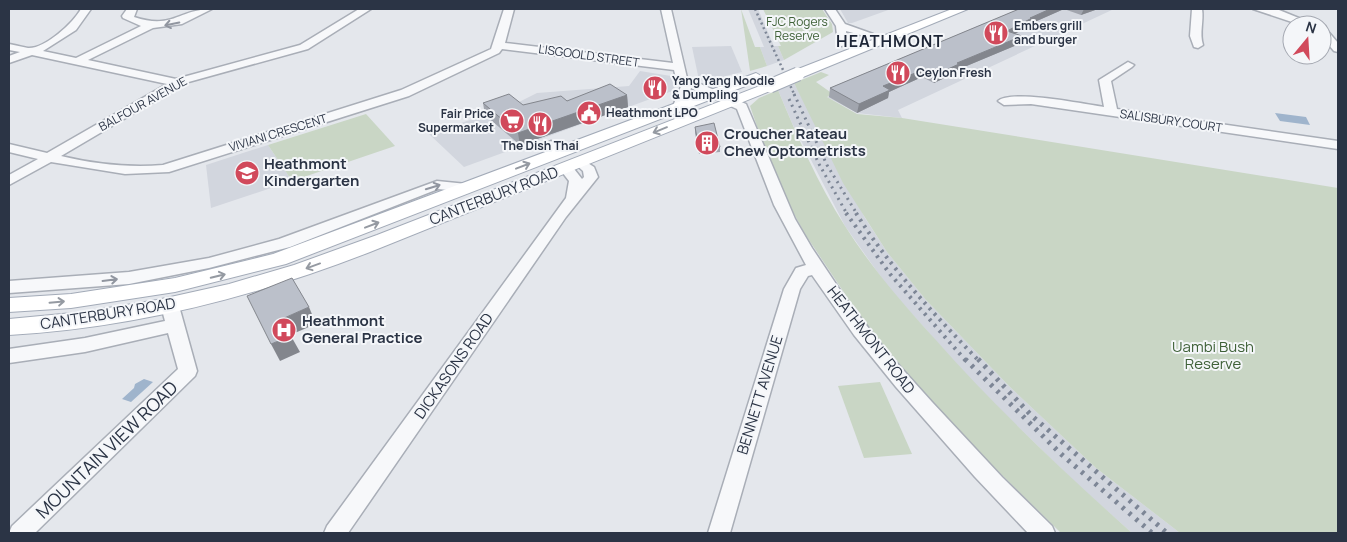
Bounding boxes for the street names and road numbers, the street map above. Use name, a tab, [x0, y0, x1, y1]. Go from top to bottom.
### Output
street label: LISGOOLD STREET	[538, 40, 641, 71]
street label: BALFOUR AVENUE	[96, 72, 190, 135]
street label: SALISBURY COURT	[1119, 105, 1224, 136]
street label: VIVIANI CRESCENT	[227, 109, 330, 156]
street label: CANTERBURY ROAD	[426, 161, 561, 230]
street label: HEATHMONT ROAD	[823, 281, 920, 398]
street label: CANTERBURY ROAD	[39, 292, 177, 335]
street label: DICKASONS ROAD	[409, 309, 498, 423]
street label: BENNETT AVENUE	[731, 333, 788, 457]
street label: MOUNTAIN VIEW ROAD	[30, 375, 182, 523]

